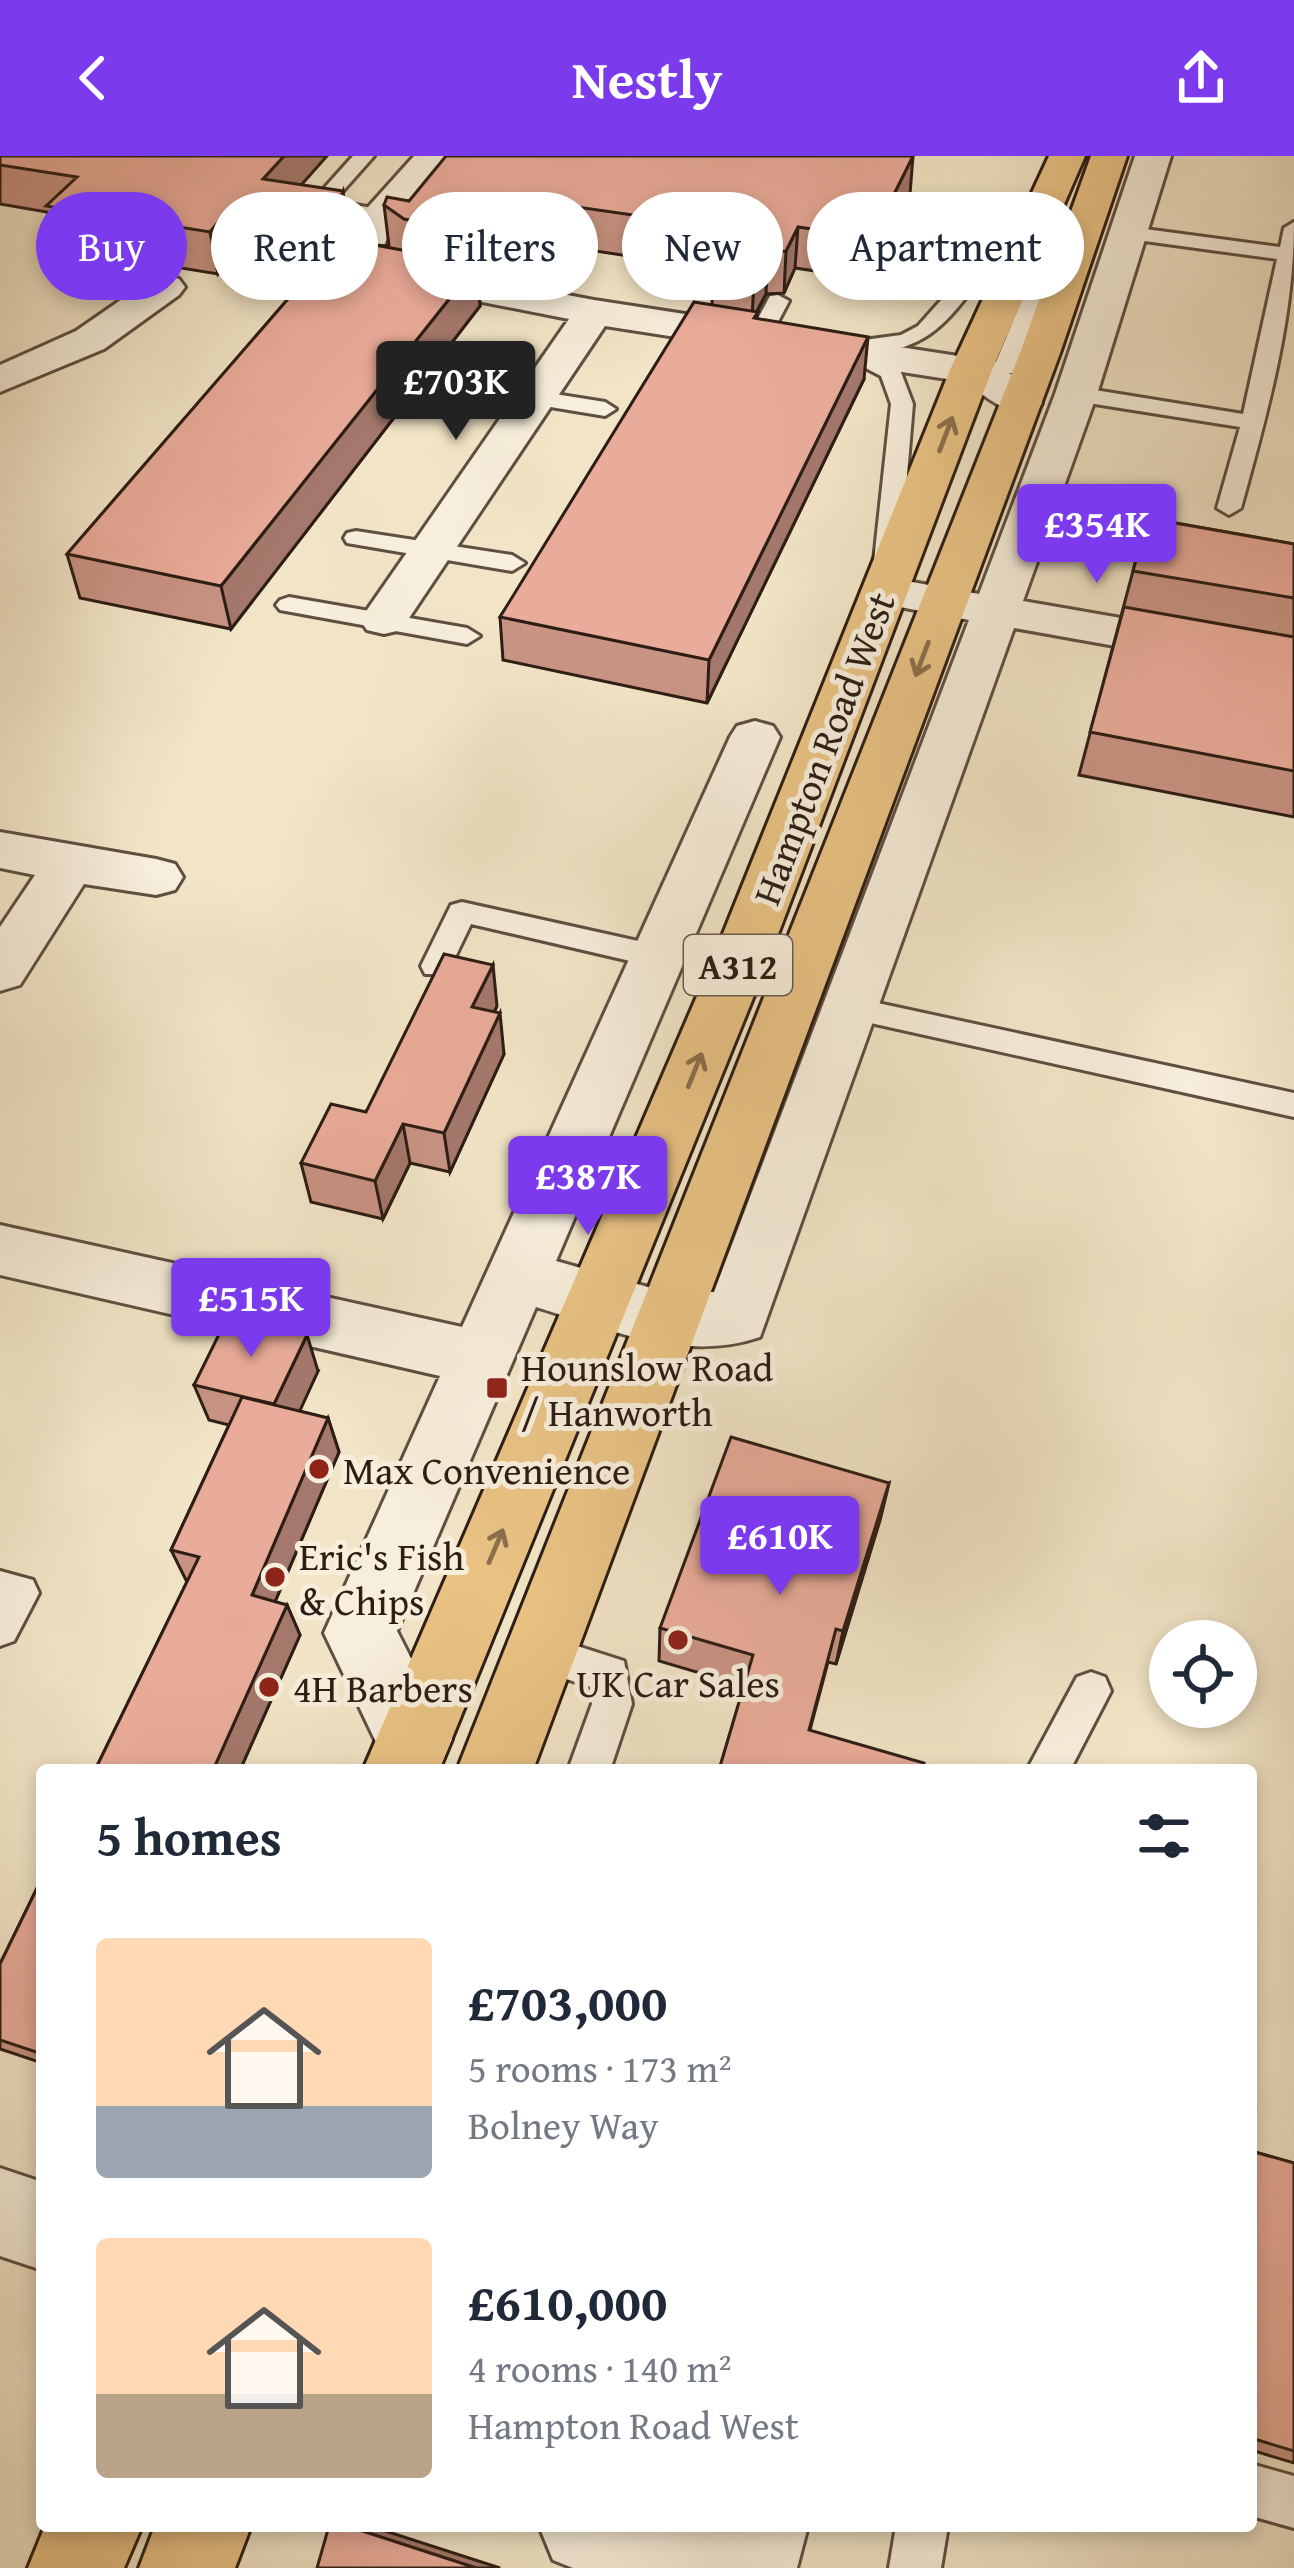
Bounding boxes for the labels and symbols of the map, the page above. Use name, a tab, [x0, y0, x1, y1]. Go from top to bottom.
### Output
pin: £703K	[372, 341, 540, 443]
one-way arrow	[937, 416, 958, 453]
pin: £354K	[1013, 484, 1181, 586]
street label: Hampton Road West	[737, 583, 909, 913]
one-way arrow	[910, 640, 932, 677]
road number: A312	[684, 935, 792, 995]
one-way arrow	[686, 1053, 707, 1090]
pin: £387K	[504, 1136, 672, 1238]
pin: £515K	[167, 1258, 335, 1360]
place label: Hounslow Road / Hanworth	[521, 1338, 774, 1440]
marker: Hounslow Road / Hanworth	[484, 1375, 510, 1401]
place label: Max Convenience	[343, 1441, 630, 1498]
marker: Max Convenience	[306, 1456, 332, 1482]
pin: £610K	[696, 1496, 864, 1598]
place label: Eric's Fish & Chips	[299, 1527, 465, 1629]
one-way arrow	[487, 1529, 509, 1565]
marker: Eric's Fish & Chips	[262, 1564, 288, 1590]
marker: UK Car Sales	[665, 1627, 691, 1653]
place label: UK Car Sales	[576, 1654, 780, 1711]
place label: 4H Barbers	[293, 1659, 473, 1716]
marker: 4H Barbers	[256, 1674, 282, 1700]

